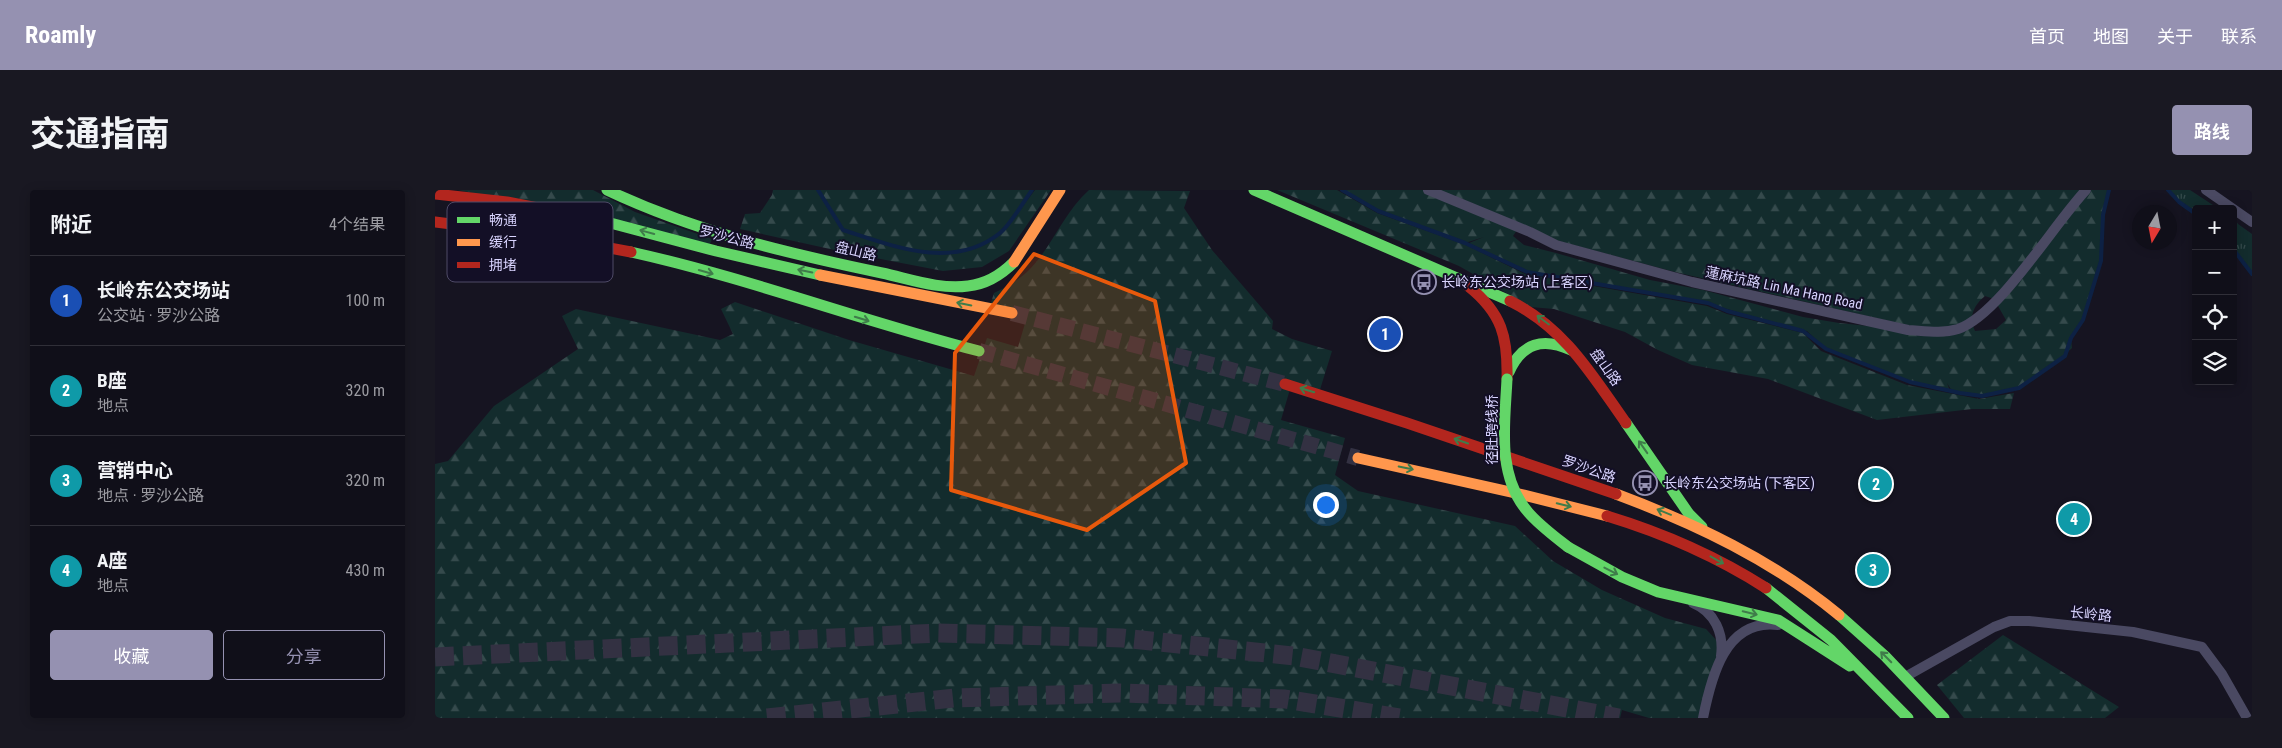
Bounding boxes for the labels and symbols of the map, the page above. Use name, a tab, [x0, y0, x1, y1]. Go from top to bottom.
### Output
legend	[447, 202, 613, 282]
north arrow	[2132, 205, 2177, 250]
text: 畅通	[489, 212, 517, 228]
street label: 罗沙公路	[698, 222, 756, 252]
one-way arrow	[639, 227, 655, 236]
text: 缓行	[489, 234, 517, 250]
street label: 盘山路	[834, 238, 878, 264]
text: 拥堵	[489, 257, 517, 273]
street label: 蓮麻坑路 Lin Ma Hang Road	[1704, 264, 1864, 312]
one-way arrow	[797, 265, 813, 275]
one-way arrow	[698, 268, 714, 278]
bus stop icon: 长岭东公交场站 (上客区)	[1411, 269, 1437, 295]
place label: 长岭东公交场站 (上客区)	[1441, 274, 1593, 291]
one-way arrow	[956, 298, 972, 308]
one-way arrow	[853, 315, 869, 325]
pin: 1	[1369, 315, 1401, 353]
one-way arrow	[1536, 315, 1550, 325]
street label: 盘山路	[1587, 345, 1625, 389]
one-way arrow	[1299, 384, 1315, 394]
street label: 径肚跨线桥	[1484, 395, 1500, 465]
one-way arrow	[1453, 435, 1469, 445]
one-way arrow	[1638, 440, 1648, 454]
street label: 罗沙公路	[1560, 452, 1618, 486]
one-way arrow	[1398, 464, 1414, 474]
pin: 2	[1860, 465, 1892, 503]
bus stop icon: 长岭东公交场站 (下客区)	[1632, 470, 1658, 496]
place label: 长岭东公交场站 (下客区)	[1663, 475, 1815, 492]
your location	[1313, 492, 1339, 518]
pin: 4	[2058, 500, 2090, 538]
one-way arrow	[1556, 501, 1572, 510]
one-way arrow	[1657, 507, 1672, 516]
pin: 3	[1857, 551, 1889, 589]
one-way arrow	[1709, 555, 1724, 565]
one-way arrow	[1603, 567, 1618, 576]
street label: 长岭路	[2069, 604, 2113, 624]
one-way arrow	[1742, 609, 1758, 618]
one-way arrow	[1880, 651, 1892, 664]

